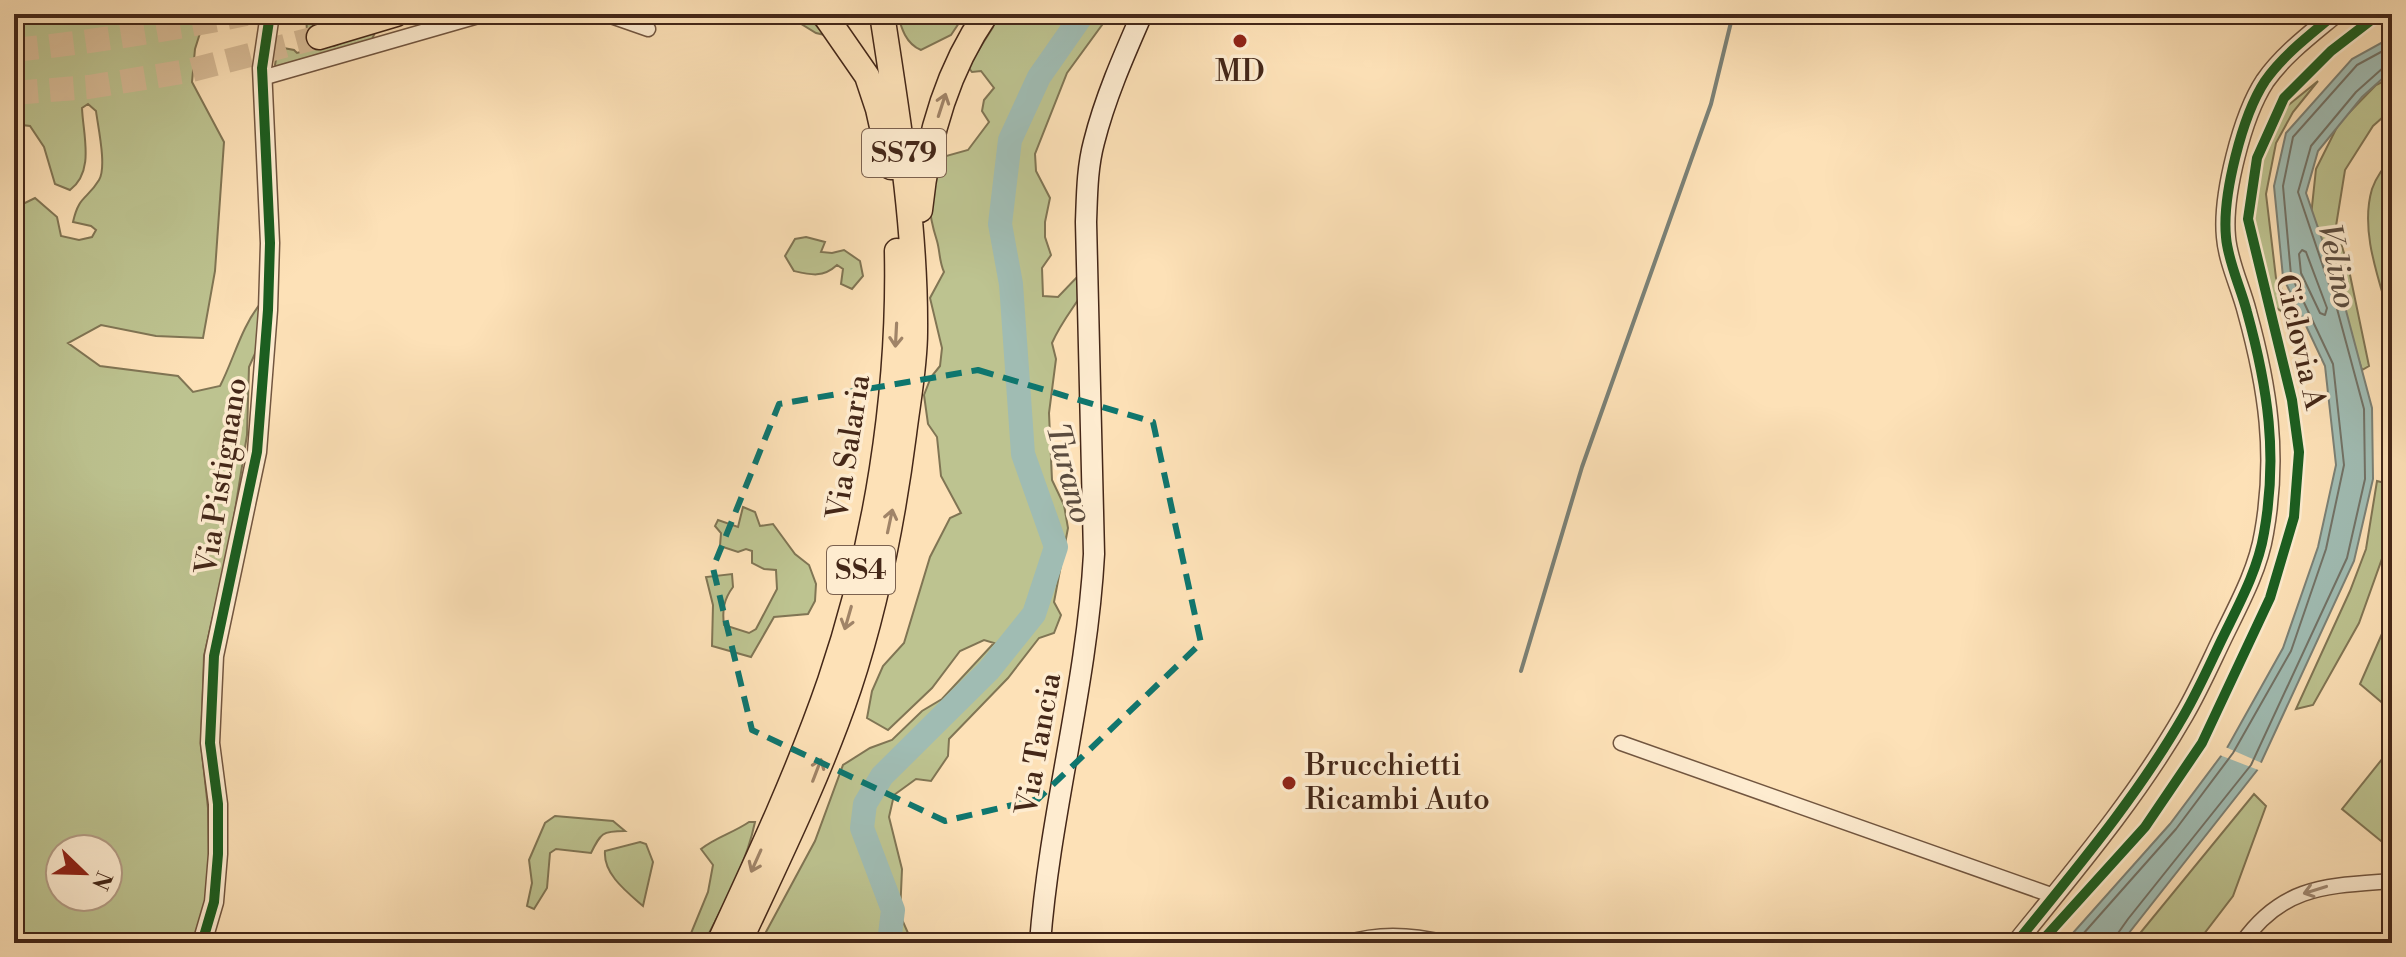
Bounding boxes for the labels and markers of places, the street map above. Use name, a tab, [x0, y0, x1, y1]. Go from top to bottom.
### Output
marker: MD	[1231, 32, 1249, 50]
place label: MD	[1215, 53, 1265, 91]
place label: Brucchietti Ricambi Auto	[1304, 747, 1490, 819]
marker: Brucchietti Ricambi Auto	[1280, 774, 1298, 792]

